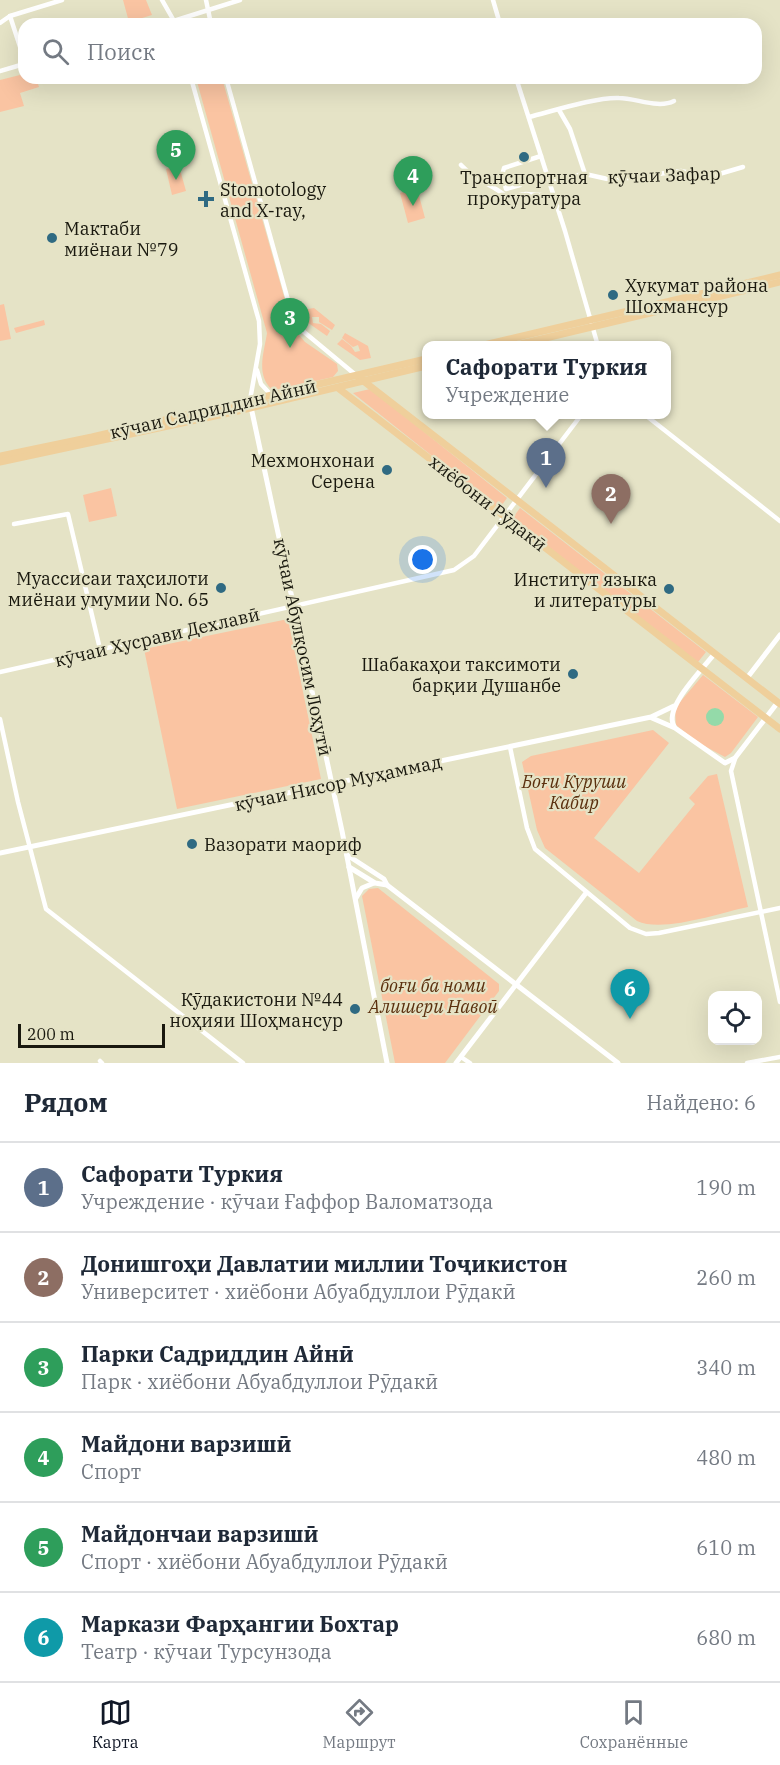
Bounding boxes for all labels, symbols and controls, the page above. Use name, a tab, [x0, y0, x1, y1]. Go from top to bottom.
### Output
search box	[18, 18, 762, 84]
icon: search	[39, 35, 72, 68]
text: Поиск	[87, 37, 155, 66]
pin: 5	[156, 130, 195, 180]
marker: Транспортная прокуратура	[517, 150, 531, 164]
pin: 4	[394, 156, 432, 206]
street label: кӯчаи Зафар	[607, 162, 721, 188]
place label: Транспортная прокуратура	[460, 166, 588, 210]
place label: Stomotology and X-ray,	[220, 178, 326, 222]
marker: Stomotology and X-ray,	[197, 190, 215, 208]
place label: Мактаби миёнаи №79	[64, 217, 179, 261]
marker: Мактаби миёнаи №79	[45, 231, 59, 245]
place label: Хукумат района Шохмансур	[625, 274, 768, 318]
marker: Хукумат района Шохмансур	[606, 288, 620, 302]
pin: 3	[270, 298, 310, 348]
popup	[422, 341, 671, 419]
text: Сафорати Туркия	[446, 352, 647, 381]
street label: кӯчаи Садриддин Айнӣ	[108, 374, 318, 444]
text: Учреждение	[446, 381, 569, 408]
pin: 1	[526, 438, 566, 488]
place label: Мехмонхонаи Серена	[251, 449, 375, 493]
street label: хиёбони Рӯдакӣ	[424, 450, 552, 556]
marker: Мехмонхонаи Серена	[380, 463, 394, 477]
pin: 2	[592, 474, 630, 524]
street label: кӯчаи Абулқосим Лоҳутӣ	[269, 536, 337, 758]
your location	[408, 545, 437, 574]
place label: Муассисаи таҳсилоти миёнаи умумии No. 65	[8, 567, 209, 611]
place label: Институт языка и литературы	[513, 568, 657, 612]
marker: Муассисаи таҳсилоти миёнаи умумии No. 65	[214, 581, 228, 595]
marker: Институт языка и литературы	[662, 582, 676, 596]
street label: кӯчаи Хусрави Дехлавӣ	[52, 602, 262, 672]
place label: Шабакаҳои таксимоти барқии Душанбе	[361, 653, 561, 697]
marker: Шабакаҳои таксимоти барқии Душанбе	[566, 667, 580, 681]
street label: кӯчаи Нисор Муҳаммад	[232, 750, 444, 816]
park label: Боғи Куруши Кабир	[521, 770, 627, 814]
place label: Вазорати маориф	[204, 833, 362, 856]
marker: Вазорати маориф	[185, 837, 199, 851]
pin: 6	[610, 970, 650, 1019]
park label: боғи ба номи Алишери Навоӣ	[367, 974, 498, 1018]
place label: Кӯдакистони №44 ноҳияи Шоҳмансур	[169, 988, 343, 1032]
map controls	[708, 991, 762, 1045]
button: locate	[708, 991, 762, 1045]
marker: Кӯдакистони №44 ноҳияи Шоҳмансур	[348, 1002, 362, 1016]
scale bar	[18, 1021, 165, 1048]
text: 200 m	[27, 1024, 75, 1044]
text: Рядом	[24, 1085, 108, 1119]
text: Найдено: 6	[647, 1089, 756, 1116]
text: Сафорати Туркия	[81, 1159, 283, 1188]
text: 1	[38, 1174, 50, 1201]
text: 190 m	[696, 1174, 756, 1201]
text: Учреждение · кӯчаи Ғаффор Валоматзода	[81, 1188, 493, 1215]
text: Донишгоҳи Давлатии миллии Тоҷикистон	[81, 1249, 568, 1278]
text: 2	[38, 1264, 50, 1291]
text: 260 m	[696, 1264, 756, 1291]
text: Университет · хиёбони Абуабдуллои Рӯдакӣ	[81, 1278, 516, 1305]
text: Парки Садриддин Айнӣ	[81, 1339, 354, 1368]
text: 3	[38, 1354, 50, 1381]
text: 340 m	[696, 1354, 756, 1381]
text: Парк · хиёбони Абуабдуллои Рӯдакӣ	[81, 1368, 438, 1395]
text: Майдони варзишӣ	[81, 1429, 292, 1458]
text: 4	[38, 1444, 50, 1471]
text: 480 m	[696, 1444, 756, 1471]
text: Спорт	[81, 1458, 141, 1485]
text: Майдончаи варзишӣ	[81, 1519, 319, 1548]
text: 5	[38, 1534, 50, 1561]
text: 610 m	[696, 1534, 756, 1561]
text: Спорт · хиёбони Абуабдуллои Рӯдакӣ	[81, 1548, 448, 1575]
text: Маркази Фарҳангии Бохтар	[81, 1609, 399, 1638]
text: 6	[38, 1624, 50, 1651]
text: 680 m	[696, 1624, 756, 1651]
text: Театр · кӯчаи Турсунзода	[81, 1638, 332, 1665]
tab: Карта	[92, 1696, 138, 1752]
tab: Маршрут	[322, 1696, 396, 1752]
tab: Сохранённые	[580, 1696, 688, 1752]

